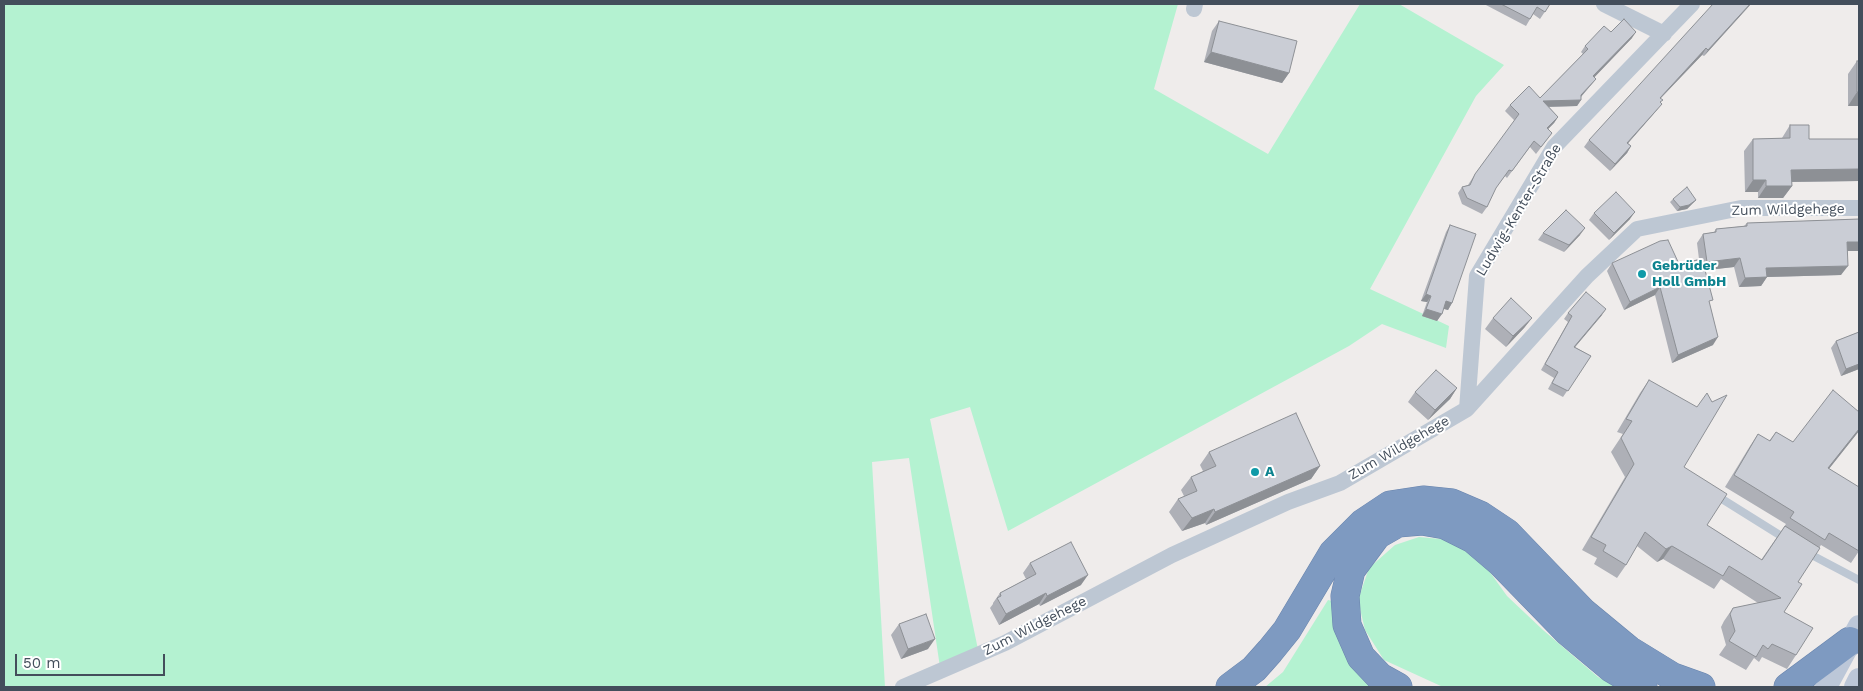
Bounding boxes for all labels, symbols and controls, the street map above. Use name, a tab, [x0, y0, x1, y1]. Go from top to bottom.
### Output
street label: Ludwig-Kenter-Straße	[1473, 141, 1565, 279]
street label: Zum Wildgehege	[1731, 201, 1845, 219]
place label: Gebrüder Holl GmbH	[1652, 258, 1726, 290]
marker: Gebrüder Holl GmbH	[1636, 268, 1648, 280]
street label: Zum Wildgehege	[1346, 412, 1452, 484]
place label: A	[1265, 464, 1274, 480]
marker: A	[1249, 466, 1261, 478]
street label: Zum Wildgehege	[981, 593, 1089, 659]
scale bar	[18, 644, 168, 676]
text: 50 m	[23, 654, 60, 672]

